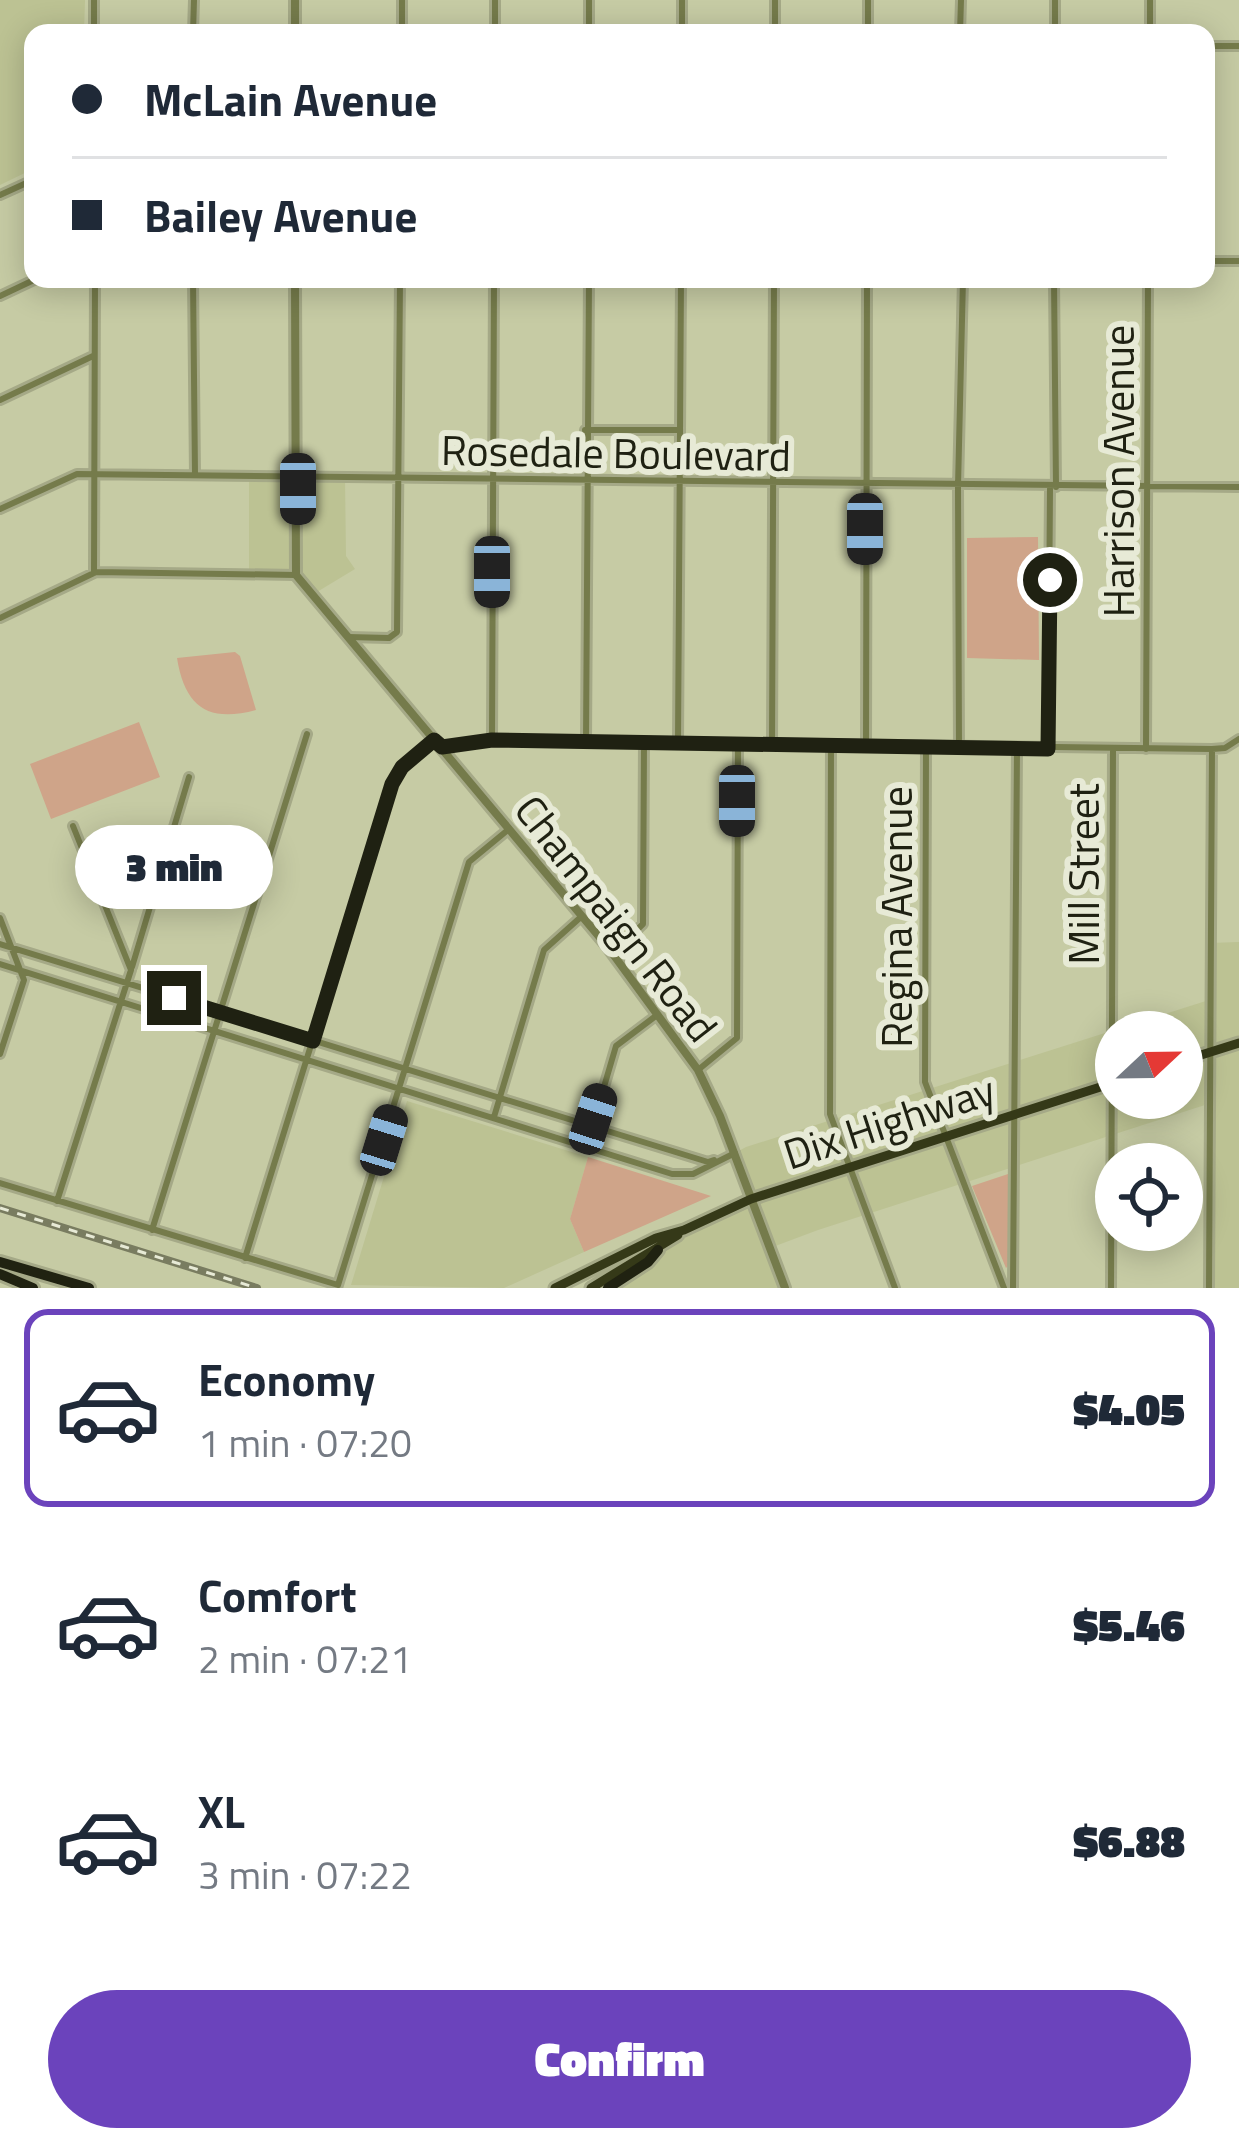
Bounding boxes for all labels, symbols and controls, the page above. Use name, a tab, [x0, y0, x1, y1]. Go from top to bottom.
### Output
text: McLain Avenue	[144, 65, 437, 133]
text: Bailey Avenue	[144, 181, 417, 249]
street label: Harrison Avenue	[1086, 325, 1150, 617]
street label: Rosedale Boulevard	[441, 417, 791, 487]
car	[280, 453, 316, 525]
car	[847, 493, 883, 565]
car	[474, 536, 510, 608]
route start	[1023, 553, 1077, 607]
car	[719, 765, 755, 837]
street label: Champaign Road	[500, 781, 734, 1055]
street label: Mill Street	[1051, 783, 1115, 965]
street label: Regina Avenue	[864, 786, 928, 1048]
callout: 3 min	[75, 824, 273, 908]
text: 3 min	[126, 837, 222, 896]
route end	[147, 971, 201, 1025]
north arrow	[1095, 1011, 1203, 1119]
map controls	[1095, 1011, 1203, 1251]
street label: Dix Highway	[775, 1057, 1003, 1185]
car	[565, 1079, 621, 1159]
car	[356, 1100, 412, 1180]
button: locate	[1095, 1143, 1203, 1251]
text: Economy	[198, 1345, 375, 1413]
icon: car	[54, 1354, 162, 1462]
text: $4.05	[1073, 1374, 1185, 1442]
text: 1 min · 07:20	[198, 1413, 412, 1472]
text: Comfort	[198, 1561, 357, 1629]
icon: car	[54, 1570, 162, 1678]
text: $5.46	[1073, 1590, 1185, 1658]
text: 2 min · 07:21	[198, 1629, 412, 1688]
text: XL	[198, 1777, 245, 1845]
icon: car	[54, 1786, 162, 1894]
text: $6.88	[1073, 1806, 1185, 1874]
text: 3 min · 07:22	[198, 1845, 412, 1904]
button: Confirm	[48, 1990, 1191, 2128]

